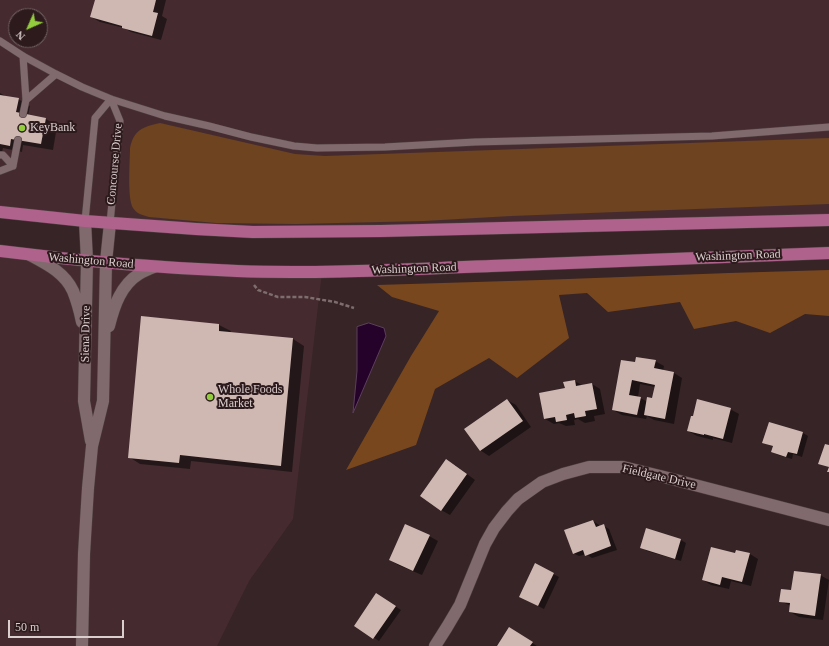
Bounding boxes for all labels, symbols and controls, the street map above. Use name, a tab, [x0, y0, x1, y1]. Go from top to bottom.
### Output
north arrow	[8, 8, 48, 48]
text: N	[13, 29, 27, 43]
place label: KeyBank	[30, 121, 75, 135]
marker: KeyBank	[17, 123, 27, 133]
street label: Concourse Drive	[104, 123, 126, 205]
street label: Washington Road	[695, 247, 781, 265]
street label: Washington Road	[48, 250, 134, 272]
street label: Washington Road	[371, 260, 457, 278]
street label: Siena Drive	[78, 305, 94, 363]
place label: Whole Foods Market	[218, 383, 282, 411]
marker: Whole Foods Market	[205, 392, 215, 402]
street label: Fieldgate Drive	[621, 462, 697, 492]
scale bar	[10, 612, 126, 638]
text: 50 m	[15, 620, 39, 634]

